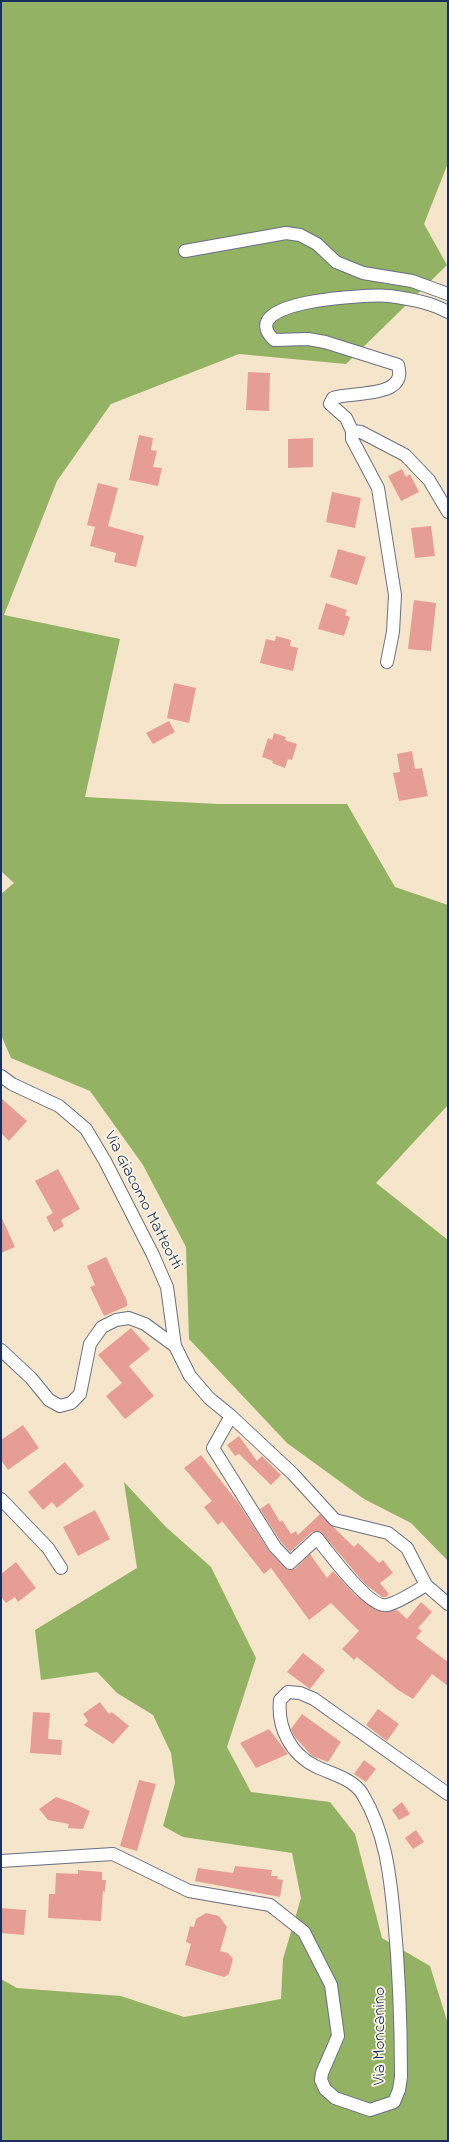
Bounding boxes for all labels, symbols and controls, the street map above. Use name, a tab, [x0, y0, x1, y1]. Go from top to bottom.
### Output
street label: Via Giacomo Matteotti	[98, 1128, 186, 1274]
street label: Via Moncanino	[371, 1987, 391, 2085]

